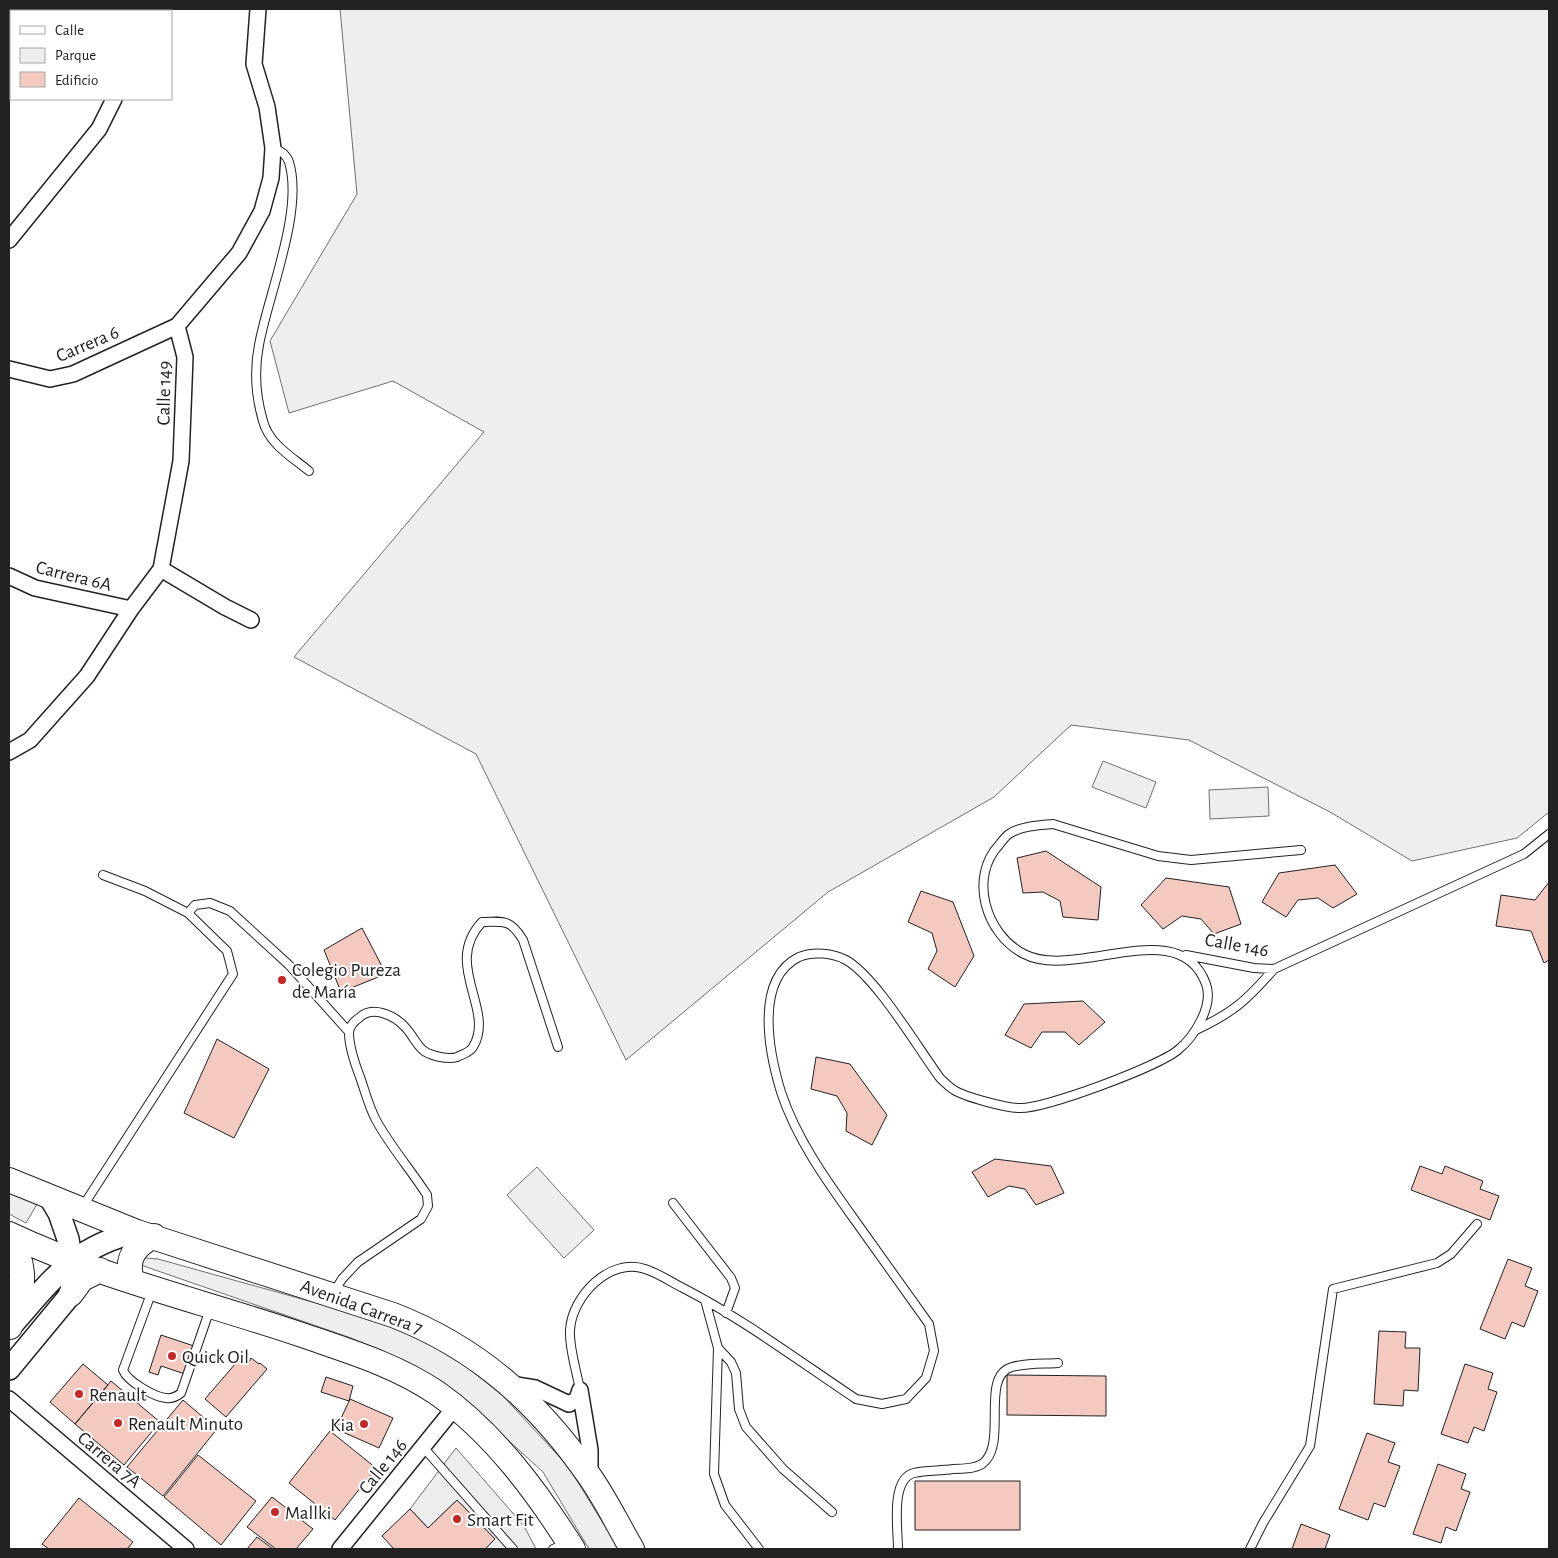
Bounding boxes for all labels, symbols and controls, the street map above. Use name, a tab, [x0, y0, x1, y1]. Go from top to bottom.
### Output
legend	[10, 10, 172, 100]
text: Calle	[55, 23, 84, 38]
text: Parque	[55, 48, 96, 63]
text: Edificio	[55, 73, 98, 88]
street label: Carrera 6	[53, 323, 122, 366]
street label: Calle 149	[154, 361, 175, 425]
street label: Carrera 6A	[34, 558, 113, 595]
street label: Calle 146	[1203, 931, 1270, 960]
place label: Colegio Pureza de María	[292, 961, 401, 1002]
marker: Colegio Pureza de María	[276, 974, 288, 986]
street label: Avenida Carrera 7	[298, 1276, 425, 1338]
place label: Quick Oil	[182, 1348, 249, 1367]
marker: Quick Oil	[166, 1350, 178, 1362]
place label: Renault	[89, 1386, 147, 1405]
marker: Renault	[73, 1388, 85, 1400]
place label: Renault Minuto	[128, 1415, 243, 1434]
place label: Kia	[330, 1416, 354, 1435]
marker: Renault Minuto	[112, 1417, 124, 1429]
marker: Kia	[358, 1418, 370, 1430]
street label: Carrera 7A	[74, 1428, 144, 1492]
street label: Calle 146	[355, 1436, 411, 1498]
place label: Mallki	[285, 1504, 331, 1523]
marker: Mallki	[269, 1506, 281, 1518]
place label: Smart Fit	[467, 1511, 534, 1530]
marker: Smart Fit	[451, 1513, 463, 1525]

